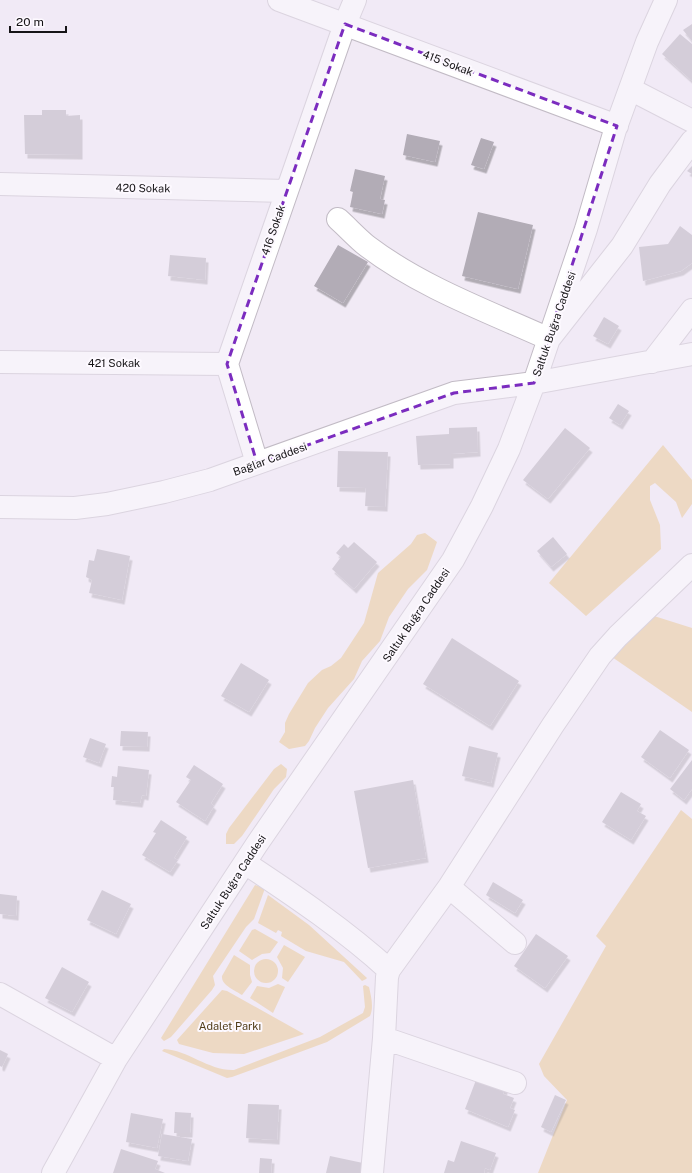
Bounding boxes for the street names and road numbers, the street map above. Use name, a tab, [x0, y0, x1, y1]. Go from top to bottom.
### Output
street label: 415 Sokak	[421, 48, 475, 78]
street label: 420 Sokak	[116, 182, 170, 194]
street label: 416 Sokak	[259, 203, 287, 257]
street label: Saltuk Buğra Caddesi	[530, 270, 578, 378]
street label: 421 Sokak	[88, 357, 140, 369]
street label: Bağlar Caddesi	[231, 440, 309, 478]
street label: Saltuk Buğra Caddesi	[380, 566, 452, 664]
street label: Saltuk Buğra Caddesi	[198, 832, 268, 932]

